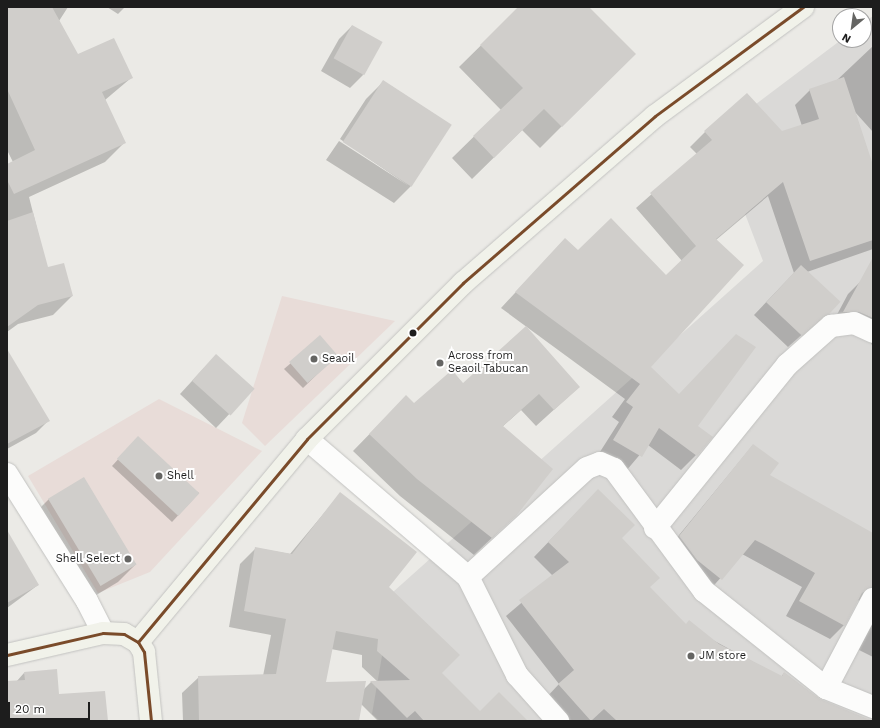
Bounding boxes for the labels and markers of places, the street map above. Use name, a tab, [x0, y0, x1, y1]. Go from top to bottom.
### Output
unlabelled marker	[408, 328, 418, 338]
place label: Across from Seaoil Tabucan	[448, 350, 529, 376]
place label: Seaoil	[322, 352, 355, 366]
marker: Seaoil	[309, 354, 319, 364]
marker: Across from Seaoil Tabucan	[435, 358, 445, 368]
place label: Shell	[167, 469, 194, 483]
marker: Shell	[154, 471, 164, 481]
place label: Shell Select	[55, 552, 120, 566]
marker: Shell Select	[123, 554, 133, 564]
place label: JM store	[699, 649, 746, 663]
marker: JM store	[686, 651, 696, 661]

